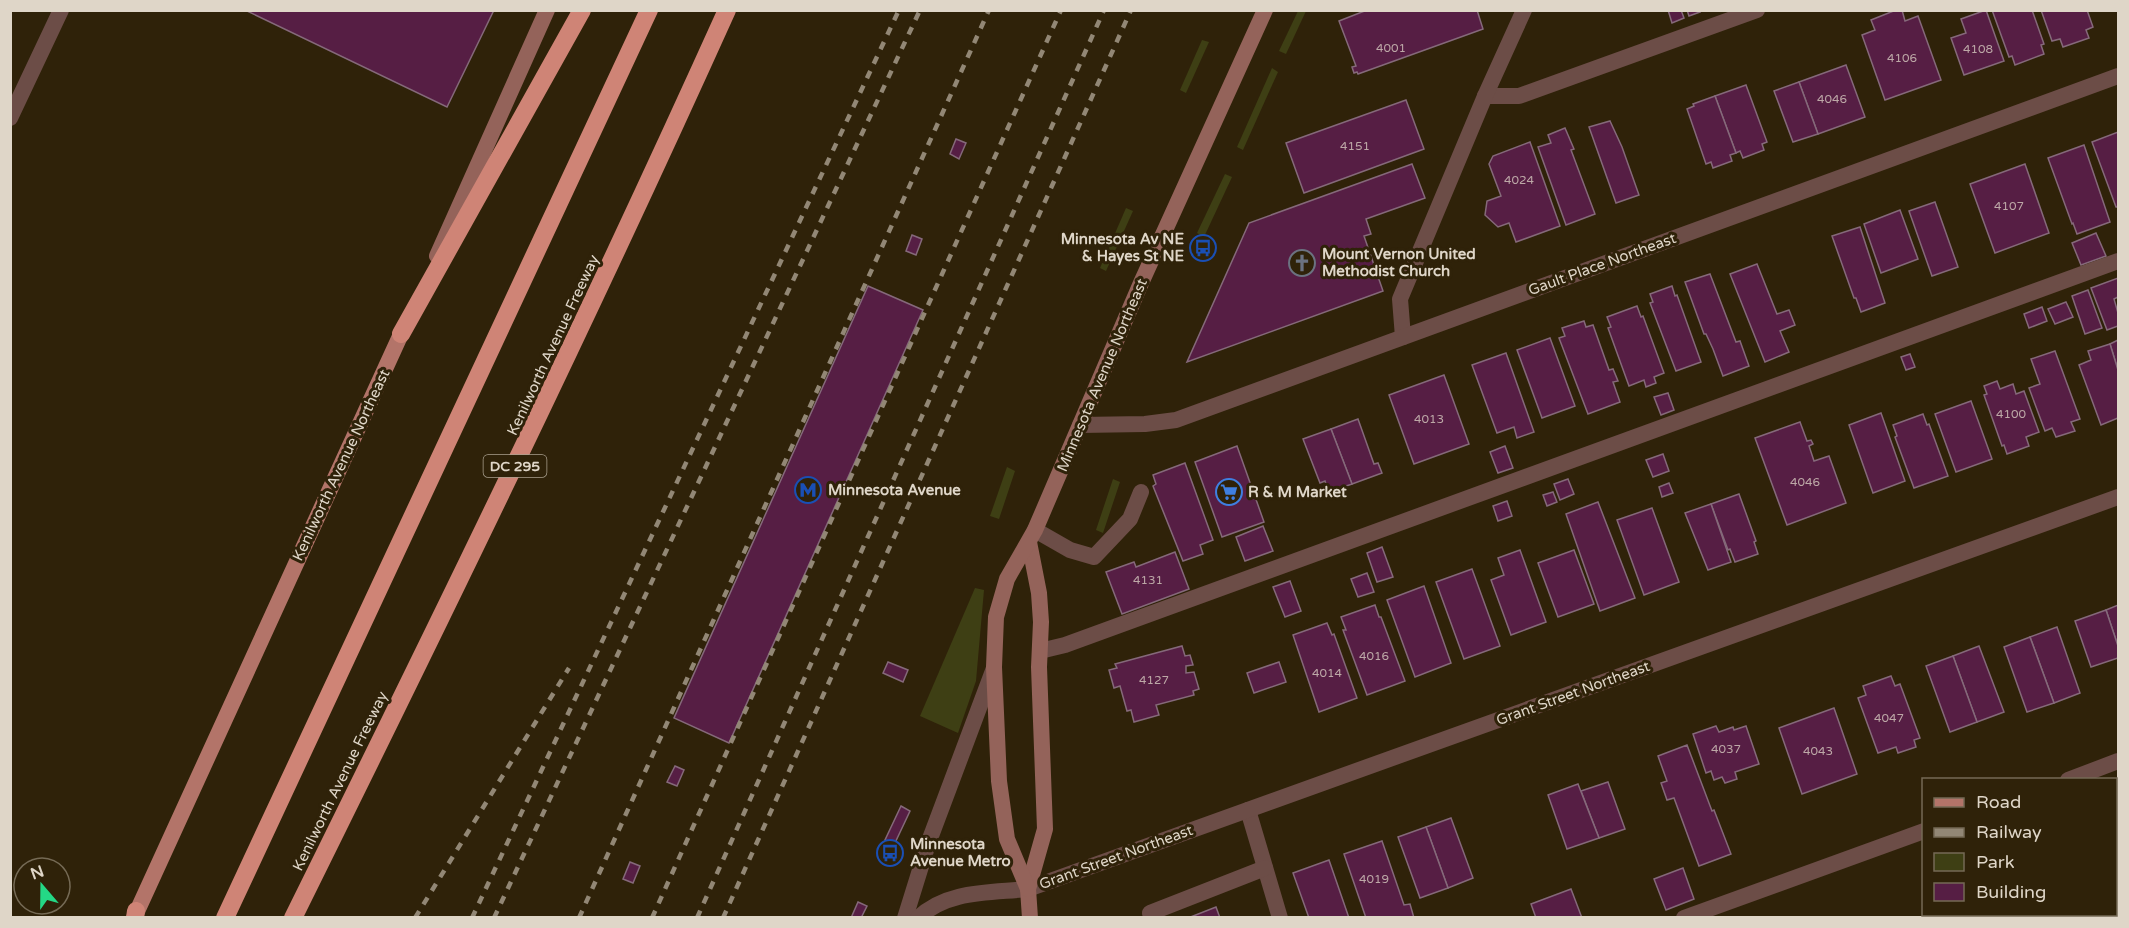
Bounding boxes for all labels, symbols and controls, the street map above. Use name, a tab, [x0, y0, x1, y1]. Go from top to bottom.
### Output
house number: 4001	[1376, 41, 1406, 55]
house number: 4108	[1963, 42, 1993, 56]
house number: 4106	[1887, 51, 1917, 65]
house number: 4046	[1817, 92, 1847, 106]
house number: 4151	[1340, 139, 1370, 153]
house number: 4024	[1504, 173, 1535, 187]
house number: 4107	[1994, 199, 2024, 213]
street label: Gault Place Northeast	[1526, 229, 1679, 299]
place label: Minnesota Av NE & Hayes St NE	[1061, 230, 1184, 266]
bus stop icon: Minnesota Av NE & Hayes St NE	[1188, 233, 1218, 263]
place label: Mount Vernon United Methodist Church	[1322, 245, 1476, 280]
church icon: Mount Vernon United Methodist Church	[1287, 248, 1317, 278]
street label: Kenilworth Avenue Freeway	[503, 252, 603, 438]
street label: Minnesota Avenue Northeast	[1053, 275, 1151, 474]
street label: Kenilworth Avenue Northeast	[289, 366, 394, 564]
house number: 4100	[1996, 407, 2027, 421]
house number: 4013	[1414, 412, 1444, 426]
road number: DC 295	[484, 455, 546, 477]
metro station icon: Minnesota Avenue	[793, 475, 823, 505]
house number: 4046	[1790, 475, 1820, 489]
supermarket icon: R & M Market	[1214, 477, 1244, 507]
place label: Minnesota Avenue	[828, 481, 961, 499]
place label: R & M Market	[1248, 483, 1347, 501]
house number: 4131	[1133, 573, 1163, 587]
house number: 4016	[1359, 649, 1389, 663]
street label: Grant Street Northeast	[1494, 657, 1653, 729]
house number: 4014	[1312, 666, 1343, 680]
house number: 4127	[1139, 673, 1169, 687]
street label: Kenilworth Avenue Freeway	[289, 688, 391, 874]
house number: 4047	[1874, 711, 1904, 725]
house number: 4037	[1711, 742, 1741, 756]
house number: 4043	[1803, 744, 1833, 758]
legend	[1922, 778, 2117, 916]
text: Road	[1976, 791, 2021, 813]
street label: Grant Street Northeast	[1037, 821, 1196, 893]
text: Railway	[1976, 821, 2042, 843]
place label: Minnesota Avenue Metro	[910, 835, 1011, 870]
bus stop icon: Minnesota Avenue Metro	[875, 838, 905, 868]
text: Park	[1976, 851, 2015, 873]
north arrow	[12, 856, 72, 916]
text: N	[28, 861, 47, 884]
house number: 4019	[1359, 872, 1389, 886]
text: Building	[1976, 881, 2046, 903]

